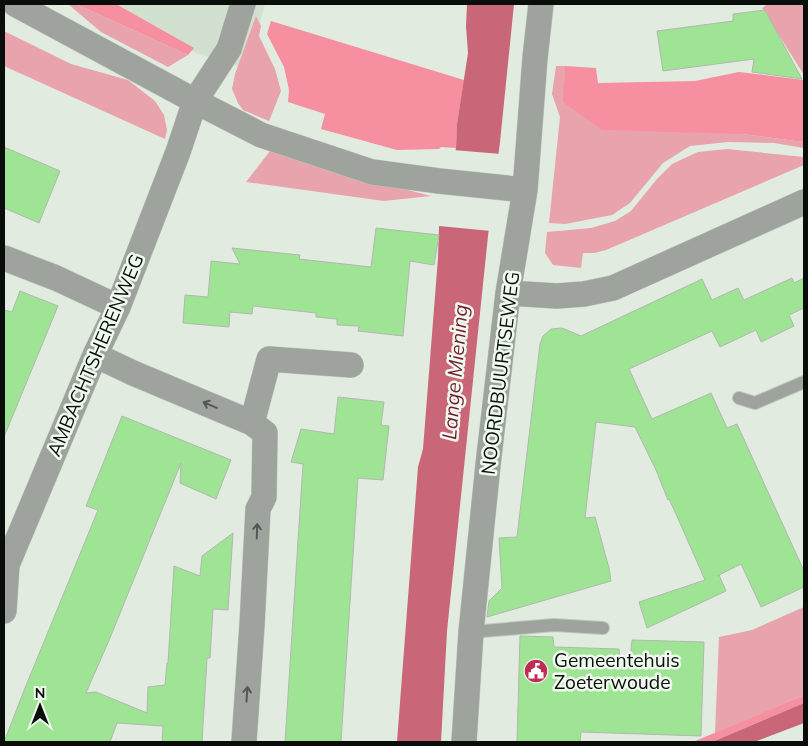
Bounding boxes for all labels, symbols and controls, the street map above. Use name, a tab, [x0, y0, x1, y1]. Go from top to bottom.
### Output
street label: AMBACHTSHERENWEG	[41, 250, 149, 460]
street label: NOORDBUURTSEWEG	[476, 270, 524, 476]
water label: Lange Miening	[436, 303, 473, 441]
one-way arrow	[203, 399, 218, 409]
one-way arrow	[252, 524, 262, 540]
place label: Gemeentehuis Zoeterwoude	[554, 648, 680, 694]
public building icon: Gemeentehuis Zoeterwoude	[523, 658, 549, 684]
north arrow	[15, 681, 65, 731]
text: N	[35, 684, 45, 702]
one-way arrow	[243, 686, 252, 702]

